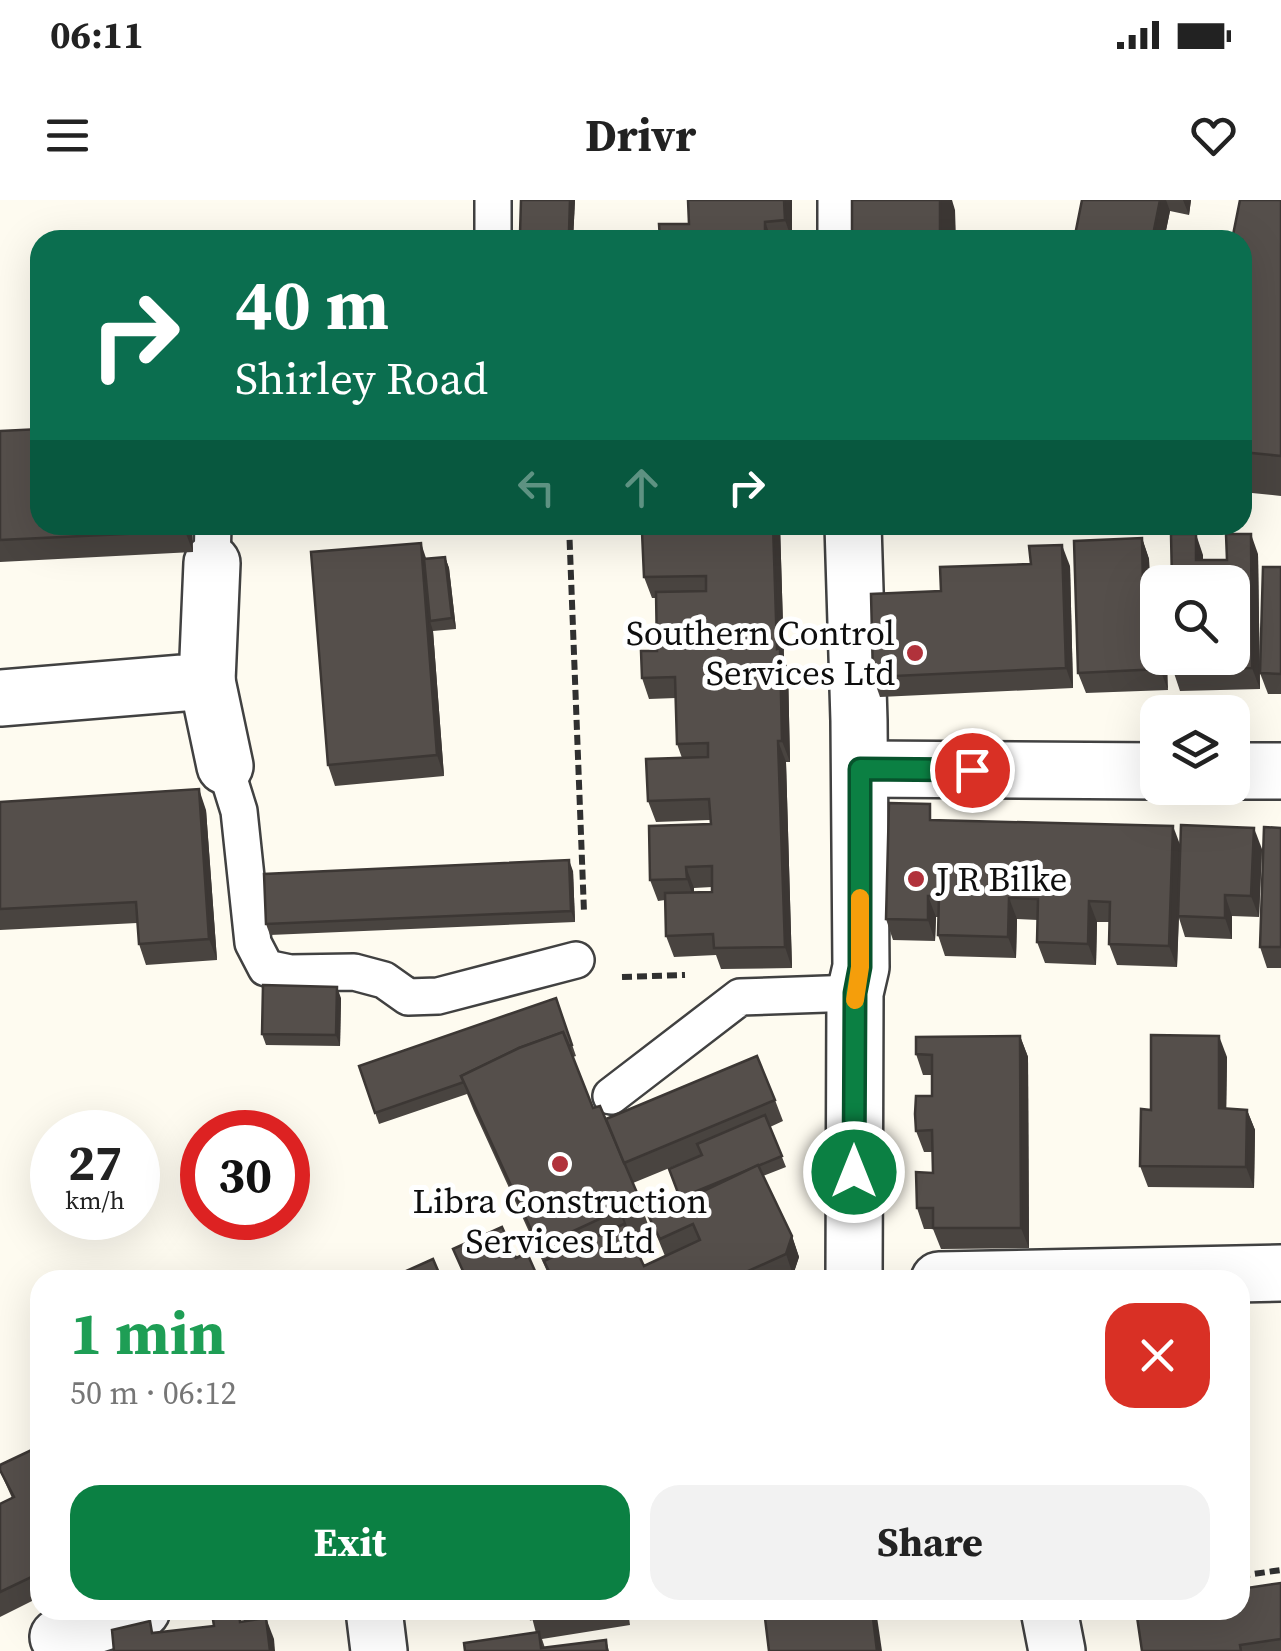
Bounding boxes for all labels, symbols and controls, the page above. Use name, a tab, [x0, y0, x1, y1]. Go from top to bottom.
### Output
text: 06:11	[50, 9, 144, 61]
text: Drivr	[585, 104, 696, 166]
icon: menu	[40, 108, 95, 163]
icon: heart	[1186, 108, 1241, 163]
text: 40 m	[235, 256, 389, 352]
icon: right	[70, 270, 200, 400]
text: Shirley Road	[235, 347, 488, 409]
icon: left	[509, 460, 564, 515]
icon: ahead	[614, 460, 669, 515]
icon: right	[719, 460, 774, 515]
map controls	[1140, 565, 1250, 805]
button: search	[1140, 565, 1250, 675]
place label: Southern Control Services Ltd	[626, 609, 895, 697]
marker: Southern Control Services Ltd	[904, 642, 926, 664]
button: layers	[1140, 695, 1250, 805]
pin	[930, 728, 1015, 813]
icon: arrive	[945, 743, 1000, 798]
place label: J R Bilke	[935, 855, 1067, 903]
marker: J R Bilke	[905, 868, 927, 890]
speed limit sign: 30	[180, 1110, 310, 1240]
position arrow	[802, 1120, 906, 1224]
text: 27	[68, 1128, 122, 1197]
marker: Libra Construction Services Ltd	[549, 1153, 571, 1175]
place label: Libra Construction Services Ltd	[412, 1177, 708, 1265]
text: km/h	[65, 1183, 125, 1217]
text: 1 min	[70, 1292, 226, 1374]
button: close	[1105, 1303, 1210, 1408]
text: 50 m · 06:12	[70, 1371, 236, 1415]
button: Exit	[70, 1485, 630, 1600]
button: Share	[650, 1485, 1210, 1600]

